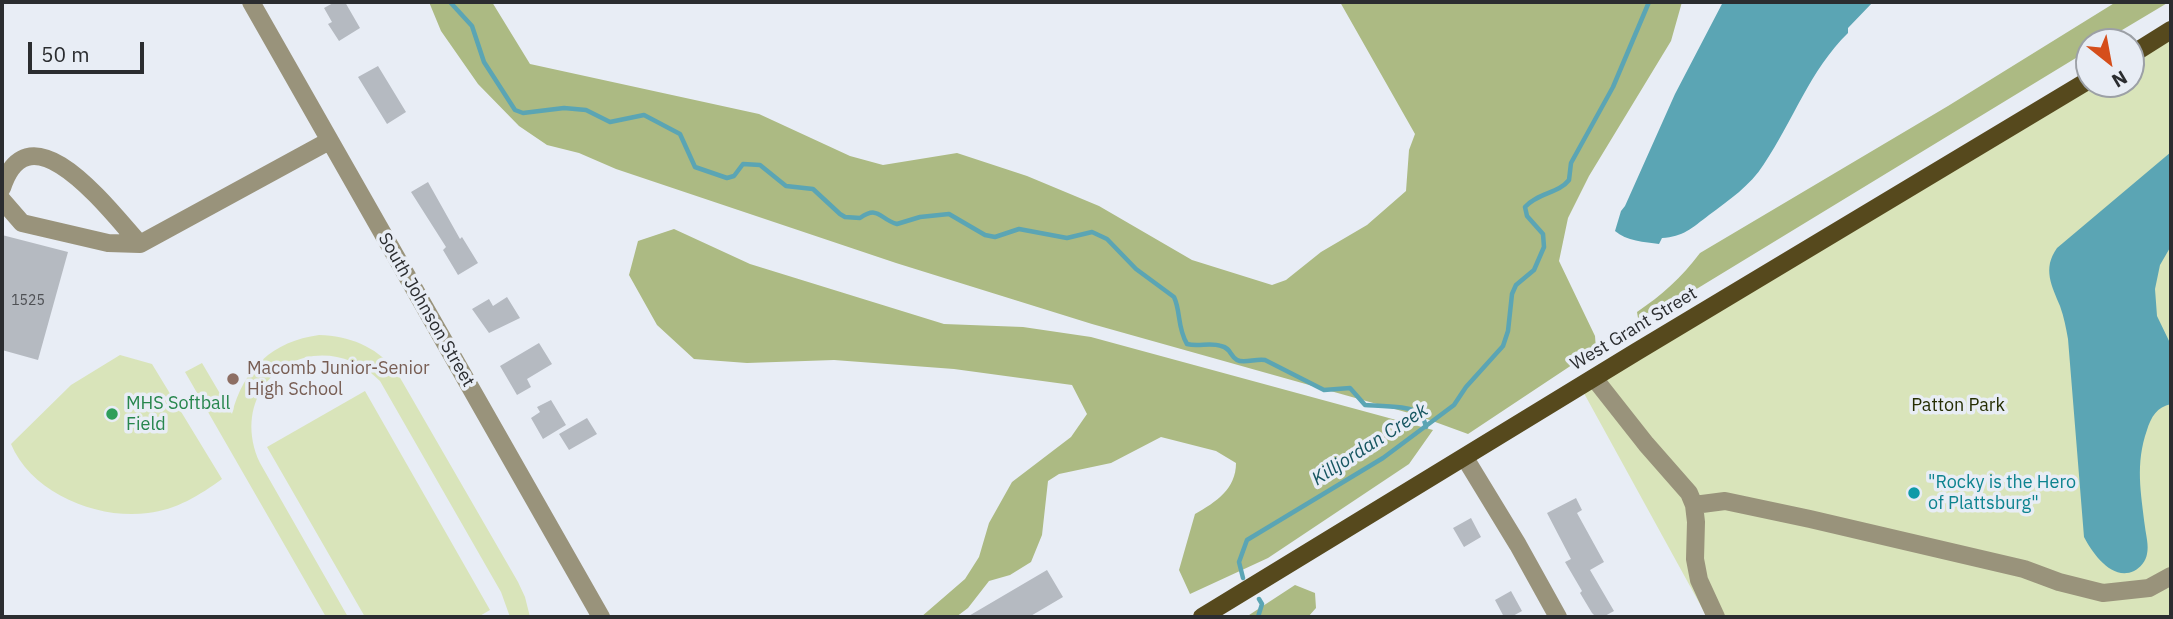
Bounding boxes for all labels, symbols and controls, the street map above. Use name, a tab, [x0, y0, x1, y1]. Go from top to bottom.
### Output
scale bar	[32, 28, 147, 72]
north arrow	[2075, 28, 2145, 98]
text: 50 m	[41, 40, 90, 68]
text: N	[2108, 65, 2132, 93]
street label: South Johnson Street	[373, 229, 479, 391]
street label: West Grant Street	[1567, 283, 1701, 375]
house number: 1525	[11, 293, 45, 309]
place label: Macomb Junior-Senior High School	[247, 358, 430, 400]
marker: Macomb Junior-Senior High School	[225, 371, 241, 387]
place label: MHS Softball Field	[126, 393, 230, 436]
park label: Patton Park	[1911, 395, 2005, 417]
water label: Killjordan Creek	[1308, 399, 1432, 491]
marker: MHS Softball Field	[104, 406, 120, 422]
place label: "Rocky is the Hero of Plattsburg"	[1928, 472, 2076, 514]
marker: "Rocky is the Hero of Plattsburg"	[1906, 485, 1922, 501]

